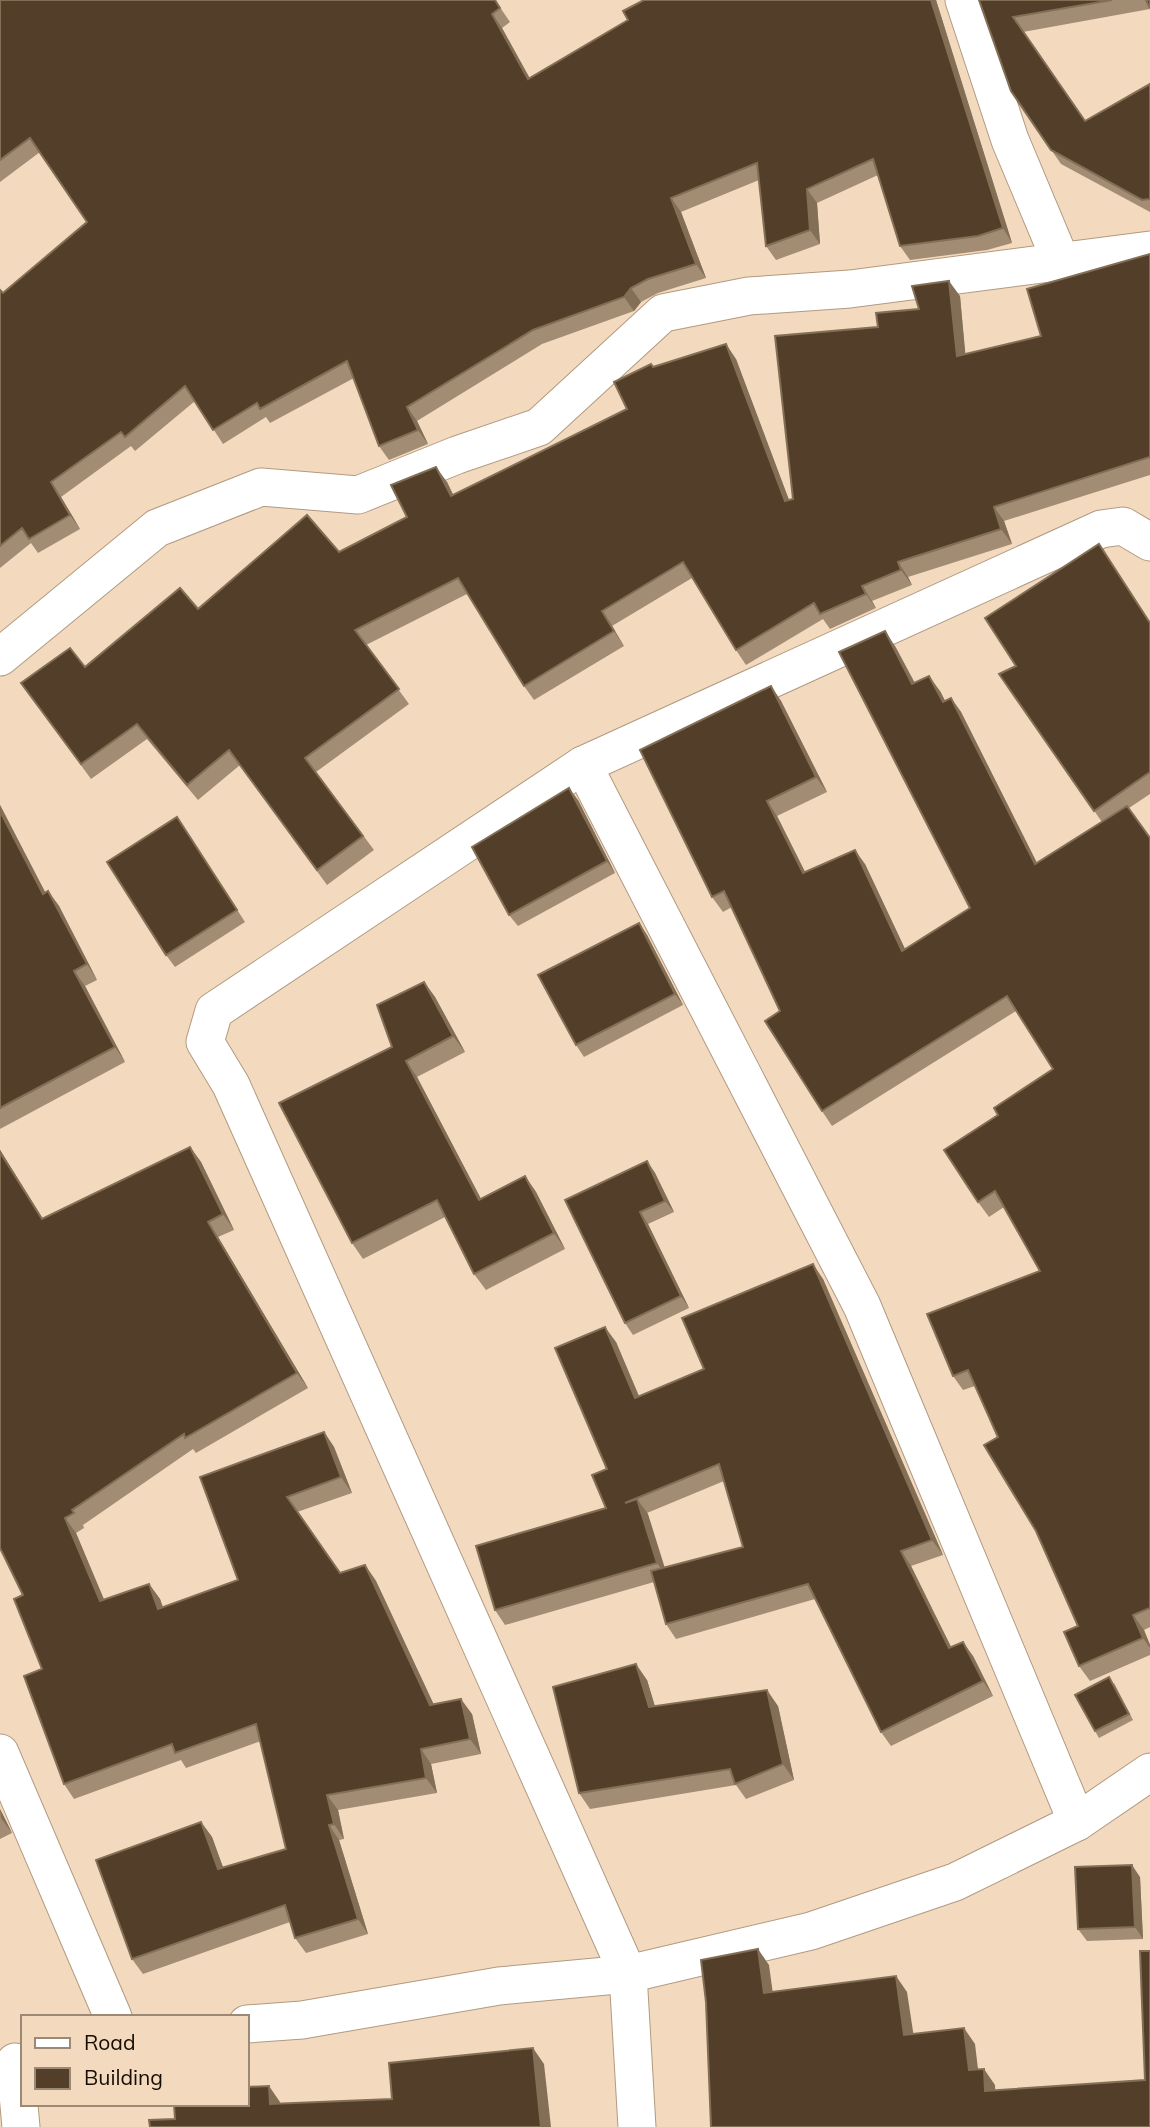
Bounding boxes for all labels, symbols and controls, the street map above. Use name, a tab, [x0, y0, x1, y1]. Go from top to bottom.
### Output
legend	[21, 2015, 248, 2106]
text: Road	[84, 2029, 135, 2055]
text: Building	[84, 2064, 163, 2090]

